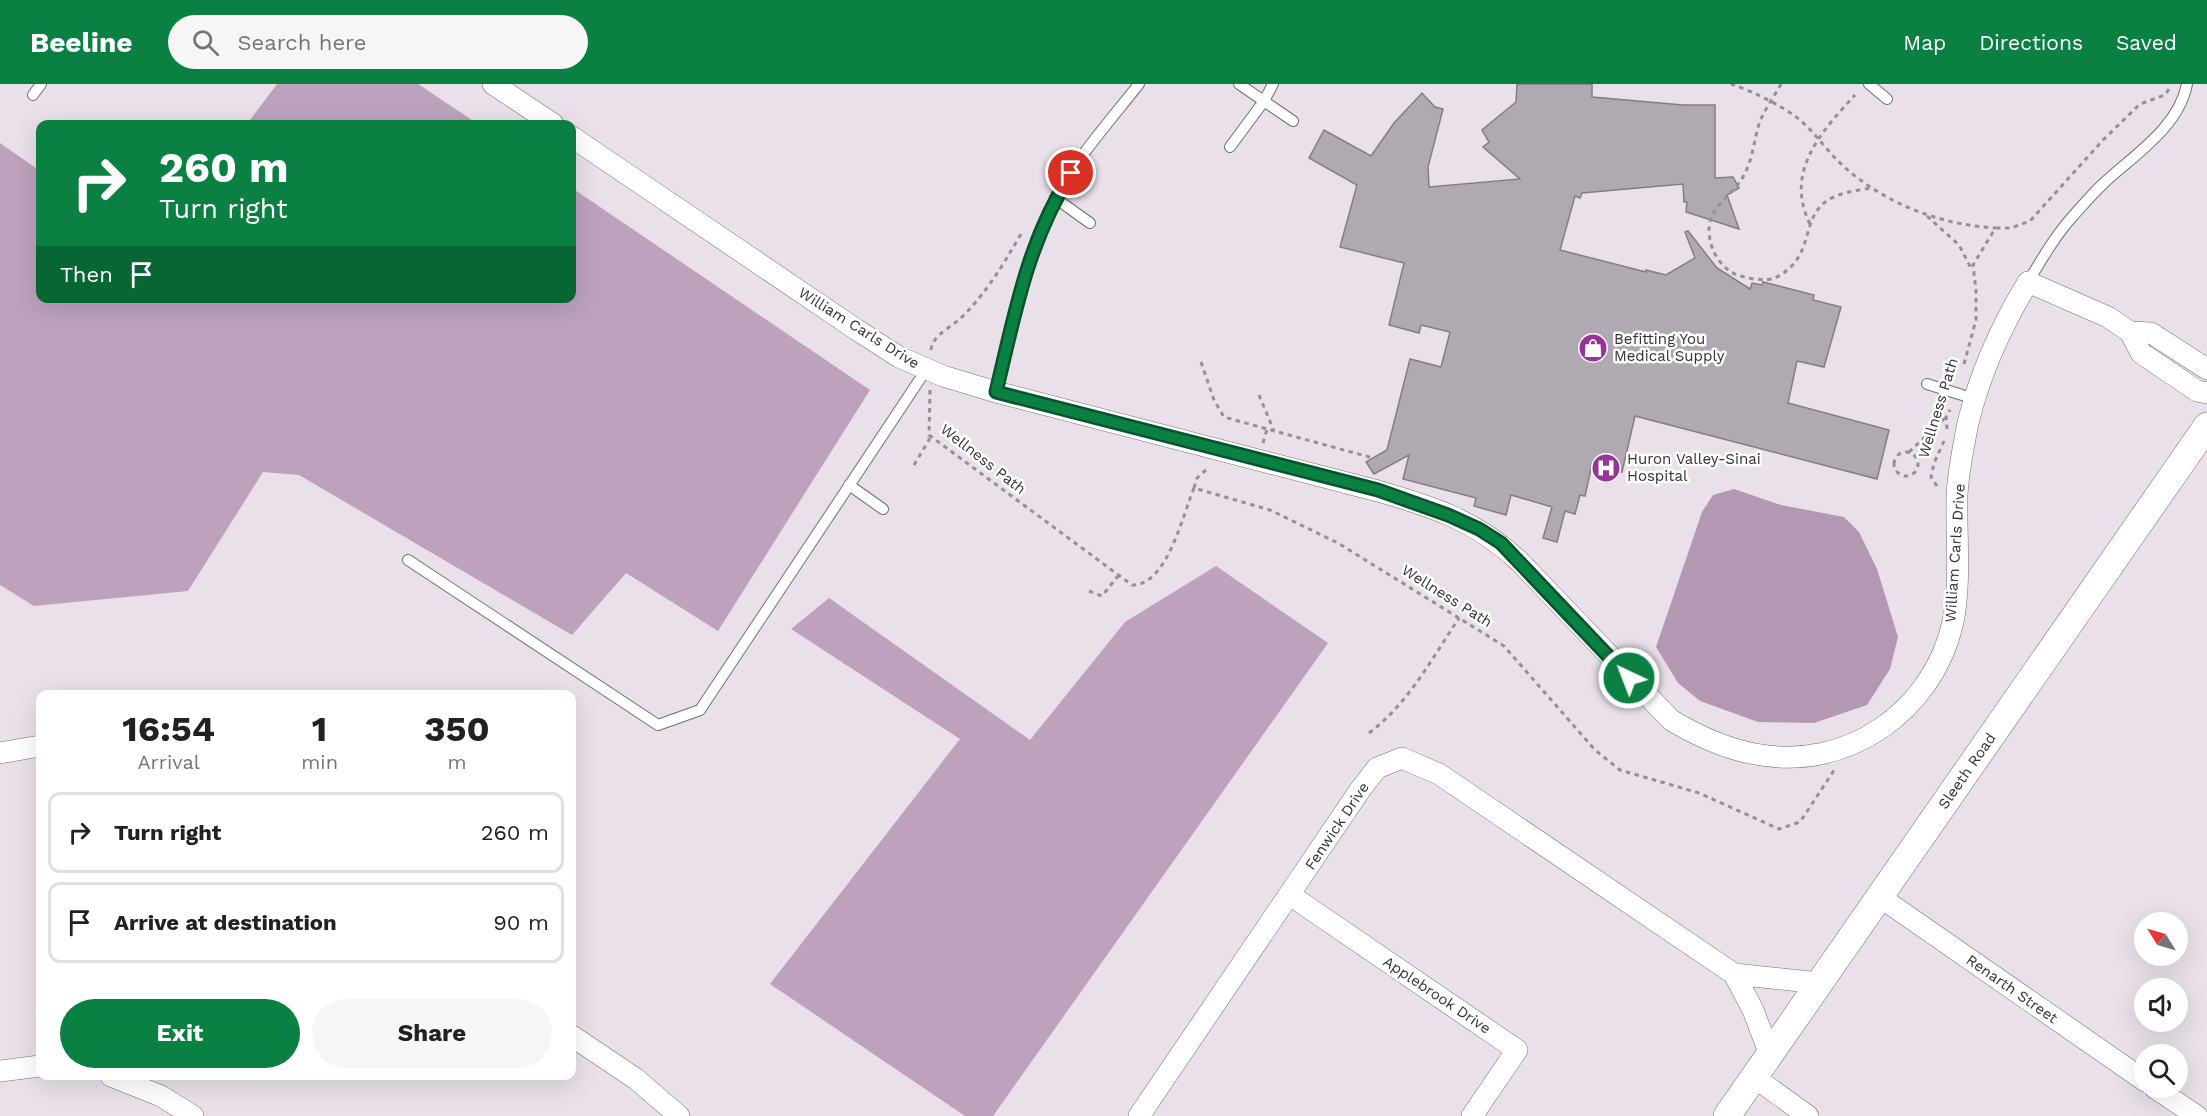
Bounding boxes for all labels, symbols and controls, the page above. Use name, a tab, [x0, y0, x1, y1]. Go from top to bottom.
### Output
search box	[168, 15, 588, 69]
text: Beeline	[30, 26, 132, 59]
icon: search	[189, 26, 222, 59]
text: Search here	[237, 30, 366, 55]
text: Map	[1903, 30, 1946, 55]
text: Directions	[1979, 30, 2083, 55]
text: Saved	[2116, 30, 2177, 55]
text: 260 m	[159, 143, 289, 192]
icon: right	[60, 144, 138, 222]
pin	[1045, 147, 1096, 198]
icon: arrive	[1054, 156, 1087, 189]
text: Turn right	[159, 193, 288, 225]
icon: arrive	[125, 258, 158, 291]
text: Then	[60, 262, 113, 287]
street label: William Carls Drive	[795, 283, 923, 373]
place label: Befitting You Medical Supply	[1614, 330, 1725, 365]
shop icon: Befitting You Medical Supply	[1577, 332, 1609, 364]
street label: Wellness Path	[1914, 356, 1962, 460]
street label: Wellness Path	[937, 420, 1029, 498]
place label: Huron Valley-Sinai Hospital	[1627, 450, 1761, 485]
hospital icon: Huron Valley-Sinai Hospital	[1590, 452, 1622, 484]
street label: William Carls Drive	[1941, 483, 1969, 623]
street label: Wellness Path	[1398, 561, 1496, 631]
position arrow	[1597, 646, 1661, 710]
text: 16:54	[122, 708, 215, 750]
text: 1	[312, 708, 327, 750]
text: 350	[424, 708, 490, 750]
street label: Sleeth Road	[1934, 730, 2000, 812]
text: Arrival	[137, 750, 200, 774]
text: min	[301, 750, 338, 774]
text: m	[447, 750, 467, 774]
street label: Fenwick Drive	[1301, 779, 1373, 873]
icon: right	[63, 816, 96, 849]
text: Turn right	[114, 820, 221, 845]
text: 260 m	[481, 820, 549, 845]
icon: arrive	[63, 906, 96, 939]
text: Arrive at destination	[114, 910, 337, 935]
text: 90 m	[493, 910, 549, 935]
north arrow	[2134, 912, 2188, 966]
map controls	[2134, 912, 2188, 1098]
street label: Renarth Street	[1963, 951, 2062, 1028]
street label: Applebrook Drive	[1380, 952, 1494, 1038]
button: sound	[2134, 978, 2188, 1032]
button: Exit	[60, 999, 300, 1068]
button: Share	[312, 999, 552, 1068]
button: search	[2134, 1044, 2188, 1098]

